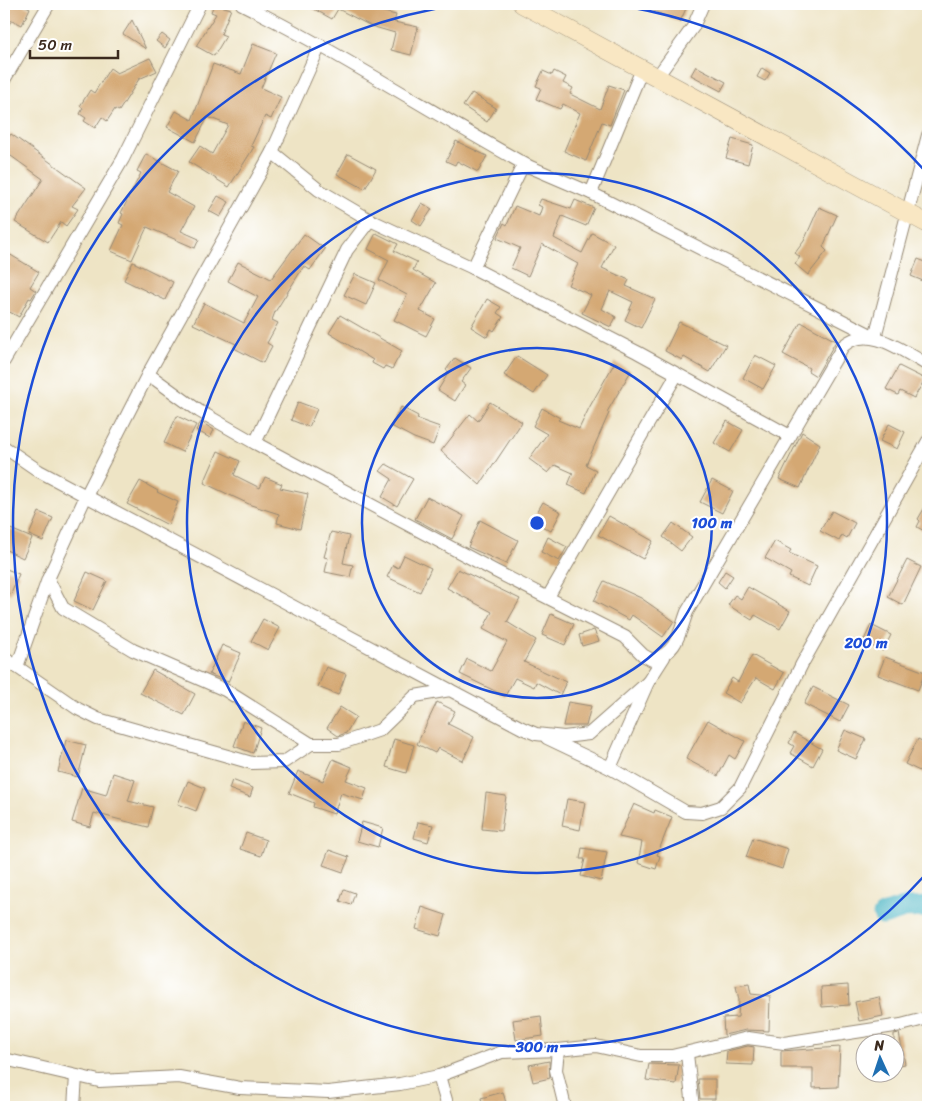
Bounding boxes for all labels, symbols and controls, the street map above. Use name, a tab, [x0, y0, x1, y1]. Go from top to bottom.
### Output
scale bar	[30, 28, 118, 60]
text: 50 m	[38, 32, 73, 58]
text: 100 m	[692, 510, 733, 536]
centre of rings	[528, 514, 546, 532]
text: 200 m	[843, 630, 888, 656]
text: N	[873, 1033, 885, 1058]
text: 300 m	[515, 1034, 559, 1060]
north arrow	[854, 1034, 904, 1084]

